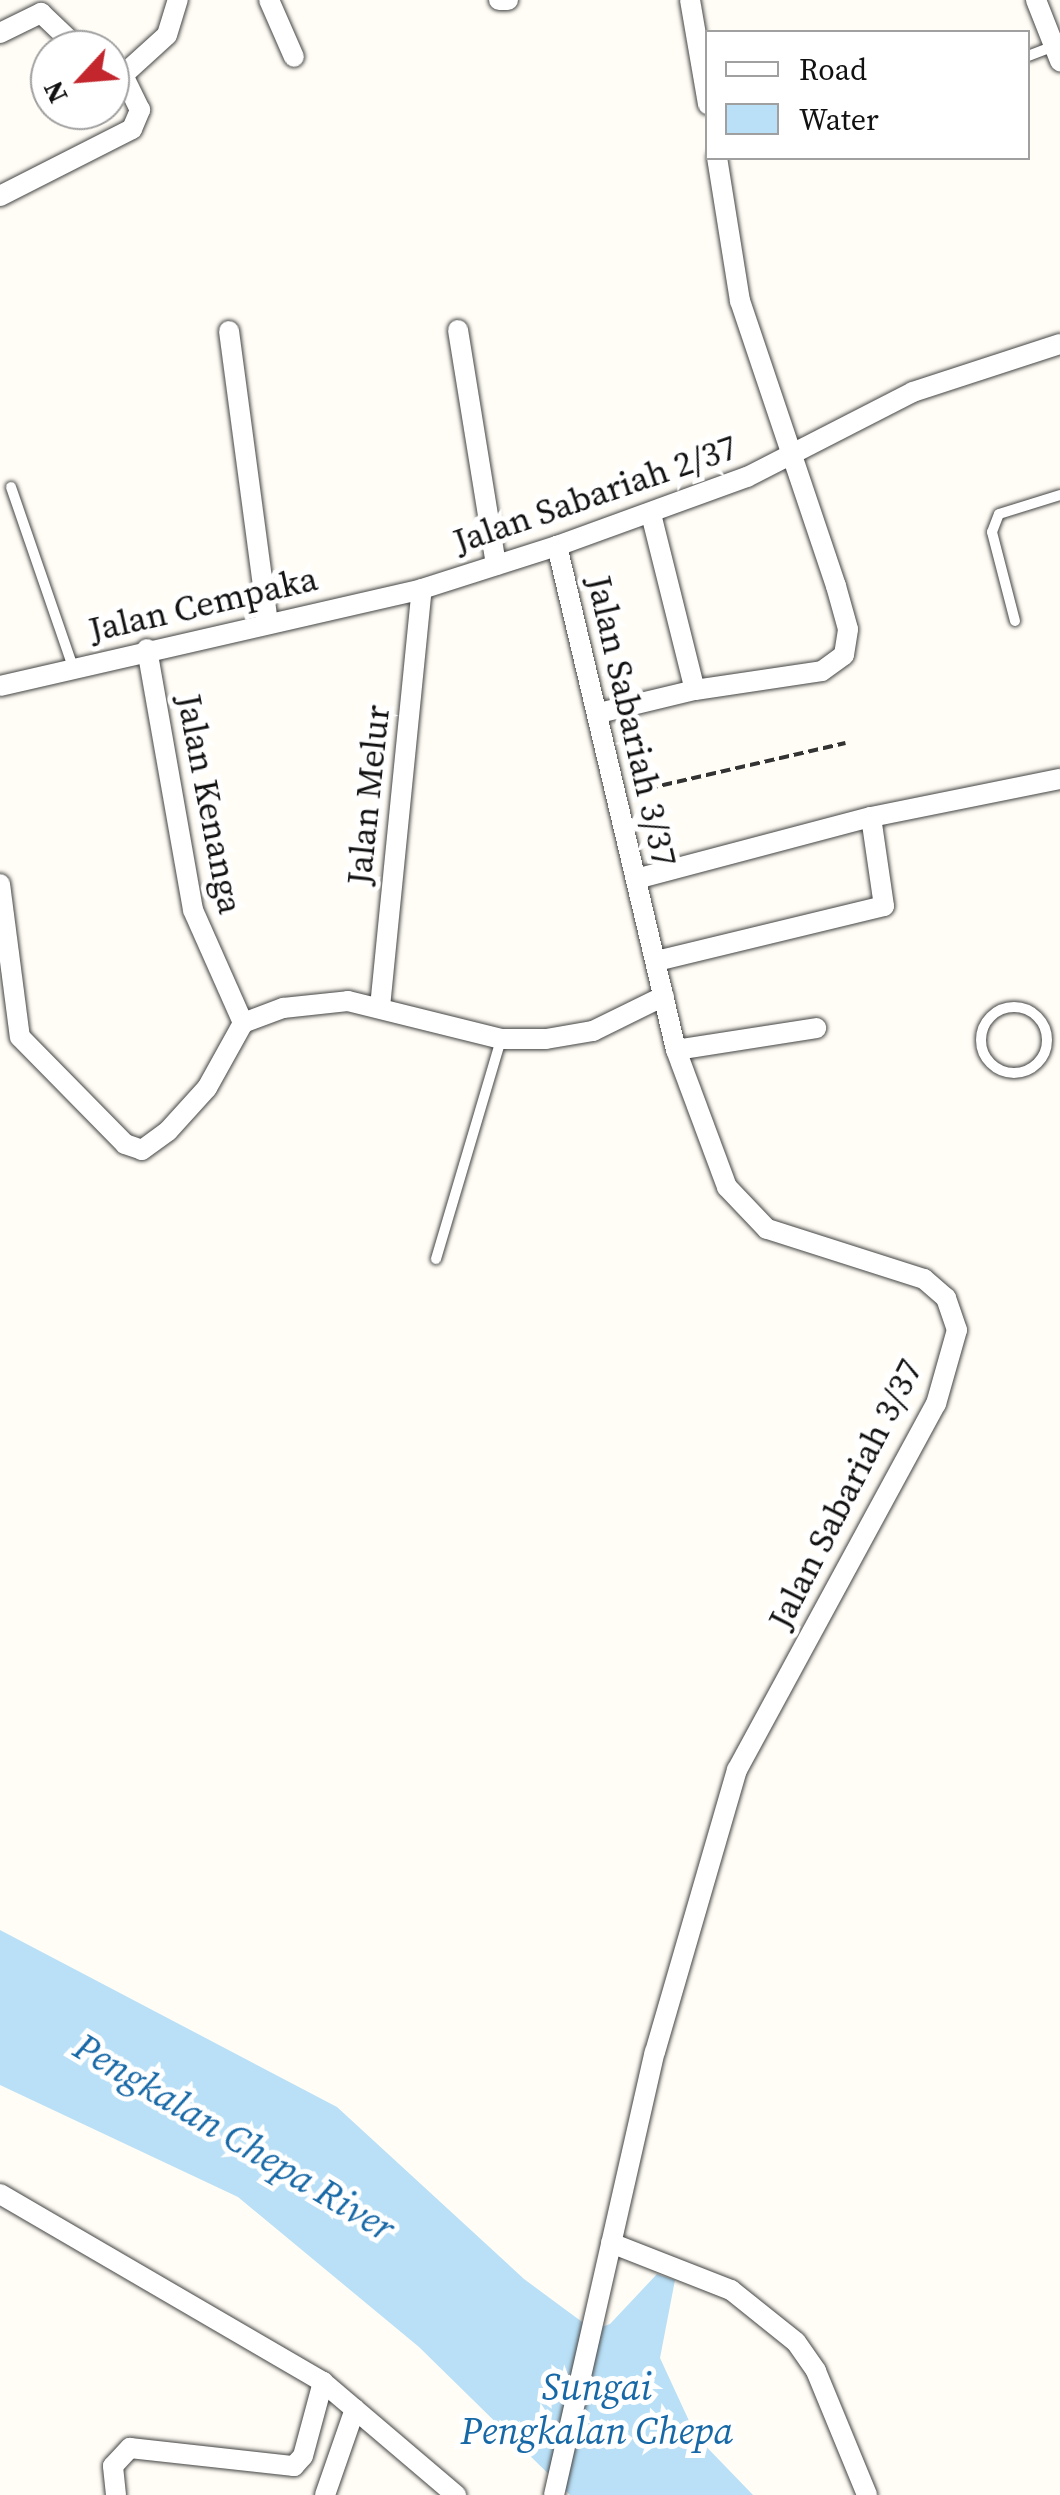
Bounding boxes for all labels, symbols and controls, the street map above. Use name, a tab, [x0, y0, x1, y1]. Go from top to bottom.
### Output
north arrow	[30, 30, 130, 130]
legend	[705, 30, 1030, 160]
text: Road	[799, 49, 867, 90]
text: N	[33, 75, 76, 110]
text: Water	[799, 99, 879, 140]
street label: Jalan Sabariah 2/37	[448, 426, 742, 562]
street label: Jalan Cempaka	[85, 557, 321, 651]
street label: Jalan Sabariah 3/37	[578, 572, 686, 870]
street label: Jalan Kenanga	[168, 691, 252, 917]
street label: Jalan Melur	[338, 703, 398, 887]
street label: Jalan Sabariah 3/37	[759, 1352, 931, 1636]
water label: Pengkalan Chepa River	[65, 2024, 403, 2252]
water label: Sungai Pengkalan Chepa	[461, 2365, 733, 2454]

